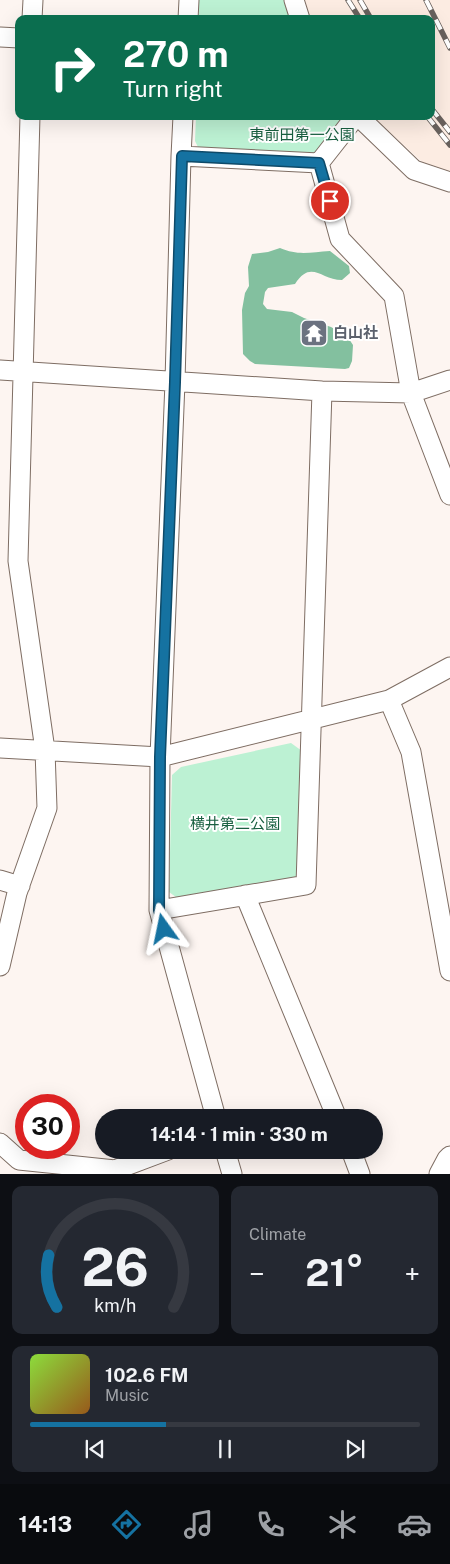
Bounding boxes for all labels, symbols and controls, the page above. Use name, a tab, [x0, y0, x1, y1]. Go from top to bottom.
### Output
text: 270 m	[123, 34, 229, 75]
icon: right	[40, 35, 105, 100]
text: Turn right	[123, 76, 223, 102]
park label: 東前田第一公園	[249, 126, 355, 143]
pin	[309, 180, 351, 222]
icon: arrive	[316, 187, 344, 215]
temple icon: 白山社	[299, 318, 329, 348]
place label: 白山社	[333, 324, 378, 341]
park label: 横井第二公園	[190, 815, 280, 832]
position arrow	[137, 902, 189, 954]
speed limit sign: 30	[15, 1094, 80, 1159]
text: 14:14 · 1 min · 330 m	[150, 1123, 328, 1145]
text: Climate	[249, 1225, 306, 1244]
text: 26	[82, 1237, 149, 1298]
text: 21°	[305, 1250, 364, 1295]
text: −	[249, 1257, 265, 1290]
text: +	[404, 1257, 420, 1290]
text: km/h	[94, 1295, 137, 1316]
text: 102.6 FM	[105, 1364, 189, 1386]
text: Music	[105, 1386, 149, 1405]
icon: previous	[81, 1435, 109, 1463]
icon: pause	[211, 1435, 239, 1463]
icon: next	[341, 1435, 369, 1463]
icon: directions	[109, 1507, 144, 1542]
icon: music	[181, 1507, 216, 1542]
icon: phone	[253, 1507, 288, 1542]
icon: climate	[325, 1507, 360, 1542]
icon: car	[397, 1507, 432, 1542]
text: 14:13	[18, 1511, 72, 1537]

